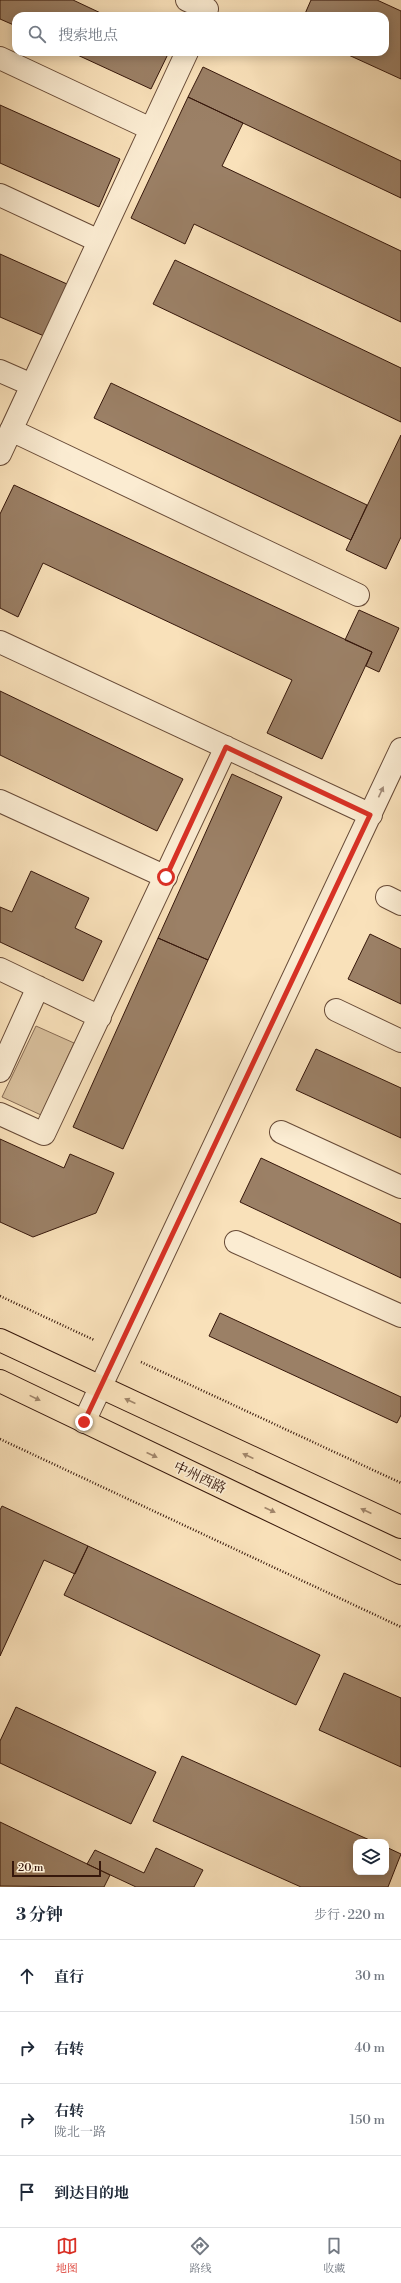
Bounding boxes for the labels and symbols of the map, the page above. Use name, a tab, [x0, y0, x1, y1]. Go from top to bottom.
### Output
one-way arrow	[378, 786, 384, 798]
route start	[157, 868, 175, 886]
one-way arrow	[29, 1395, 41, 1401]
one-way arrow	[124, 1398, 136, 1404]
route end	[75, 1413, 93, 1431]
one-way arrow	[147, 1452, 158, 1458]
one-way arrow	[242, 1453, 254, 1459]
street label: 中州西路	[170, 1458, 229, 1498]
one-way arrow	[264, 1507, 275, 1513]
one-way arrow	[360, 1508, 371, 1514]
scale bar	[12, 1859, 101, 1878]

